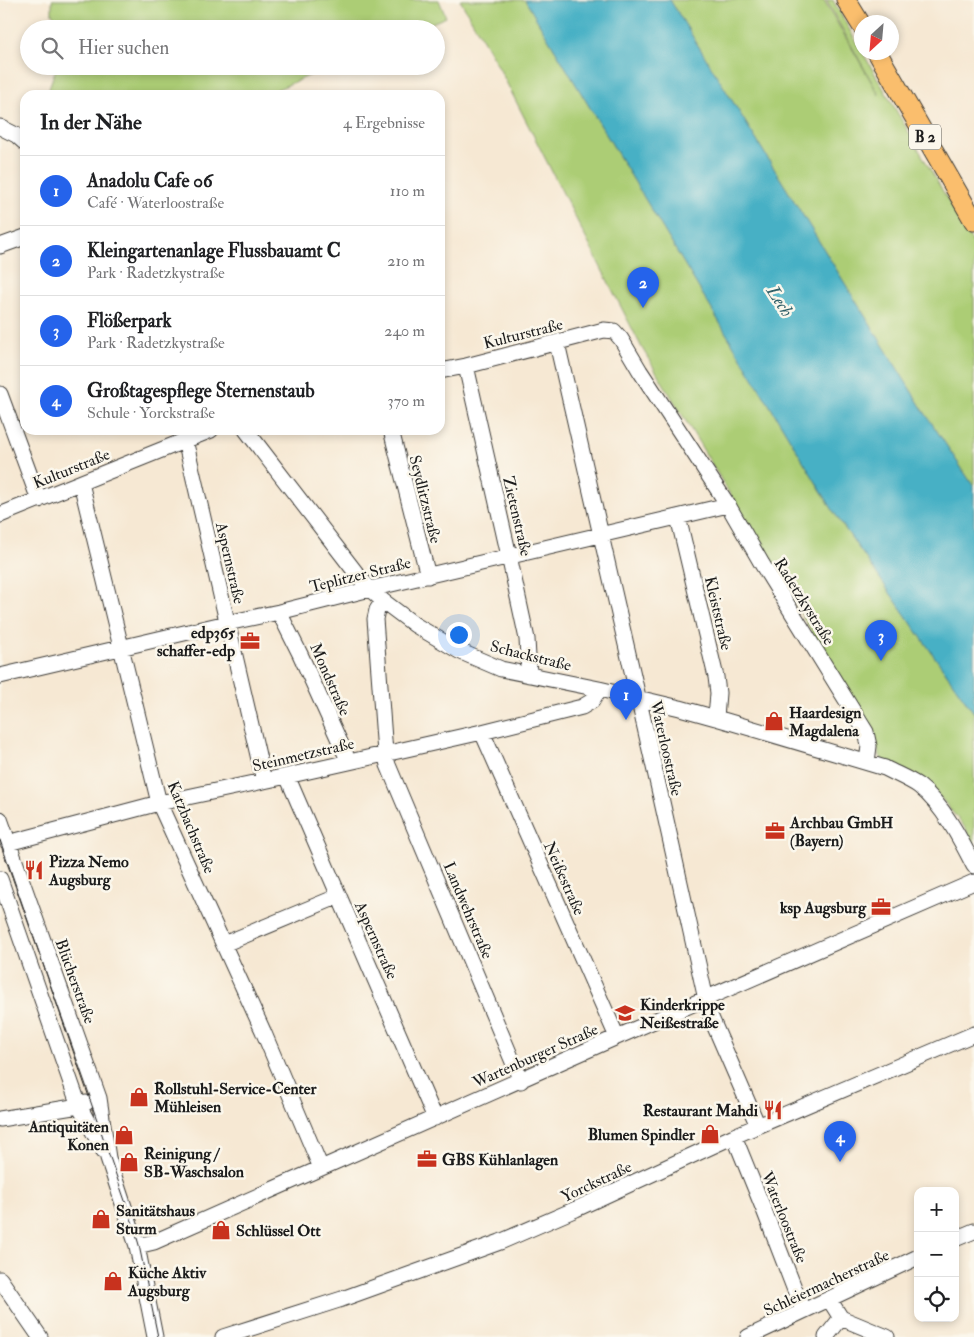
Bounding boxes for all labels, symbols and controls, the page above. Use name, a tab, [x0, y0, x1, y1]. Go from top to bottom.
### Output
north arrow	[854, 15, 899, 60]
search box	[20, 20, 445, 75]
icon: search	[38, 34, 66, 62]
text: Hier suchen	[78, 36, 169, 60]
text: In der Nähe	[40, 109, 142, 136]
text: 4 Ergebnisse	[343, 113, 425, 133]
road number: B 2	[909, 124, 941, 150]
text: Anadolu Cafe 06	[87, 169, 213, 193]
text: 1	[53, 181, 59, 201]
text: 110 m	[390, 181, 425, 201]
text: Café · Waterloostraße	[87, 193, 224, 213]
text: Kleingartenanlage Flussbauamt C	[87, 239, 341, 263]
text: 2	[52, 251, 60, 271]
text: 210 m	[387, 251, 425, 271]
text: Park · Radetzkystraße	[87, 263, 225, 283]
pin: 2	[627, 267, 659, 308]
water label: Lech	[760, 280, 798, 321]
text: Flößerpark	[87, 309, 172, 333]
street label: Kulturstraße	[481, 314, 565, 353]
text: 3	[53, 321, 59, 341]
text: 240 m	[384, 321, 425, 341]
text: Park · Radetzkystraße	[87, 333, 225, 353]
text: Großtagespflege Sternenstaub	[87, 379, 315, 403]
text: 4	[52, 391, 60, 411]
text: 370 m	[388, 391, 425, 411]
text: Schule · Yorckstraße	[87, 403, 215, 423]
street label: Kulturstraße	[30, 444, 113, 493]
street label: Seydlitzstraße	[404, 453, 446, 546]
street label: Zietenstraße	[498, 474, 536, 558]
street label: Aspernstraße	[210, 519, 249, 607]
street label: Teplitzer Straße	[308, 553, 413, 598]
street label: Radetzkystraße	[770, 554, 839, 649]
street label: Kleiststraße	[700, 574, 736, 652]
pin: 3	[865, 620, 897, 661]
your location	[446, 622, 472, 648]
place label: edp365 schaffer-edp	[157, 623, 236, 662]
office icon: edp365 schaffer-edp	[239, 630, 261, 652]
street label: Schackstraße	[488, 636, 574, 676]
street label: Mondstraße	[305, 640, 355, 719]
pin: 1	[610, 679, 642, 720]
street label: Waterloostraße	[645, 698, 687, 798]
place label: Haardesign Magdalena	[788, 703, 862, 742]
shop icon: Haardesign Magdalena	[763, 710, 785, 732]
street label: Steinmetzstraße	[250, 733, 356, 776]
street label: Katzbachstraße	[163, 778, 220, 877]
place label: Archbau GmbH (Bayern)	[789, 813, 893, 852]
office icon: Archbau GmbH (Bayern)	[764, 820, 786, 842]
street label: Neißestraße	[539, 838, 589, 919]
place label: Pizza Nemo Augsburg	[48, 852, 129, 891]
restaurant icon: Pizza Nemo Augsburg	[23, 859, 45, 881]
street label: Landwehrstraße	[439, 859, 498, 962]
office icon: ksp Augsburg	[870, 896, 892, 918]
street label: Aspernstraße	[349, 897, 402, 983]
place label: ksp Augsburg	[779, 898, 867, 919]
street label: Blücherstraße	[50, 936, 100, 1027]
place label: Kinderkrippe Neißestraße	[639, 995, 725, 1033]
school or university icon: Kinderkrippe Neißestraße	[614, 1002, 636, 1024]
street label: Wartenburger Straße	[469, 1019, 602, 1093]
place label: Rollstuhl-Service-Center Mühleisen	[153, 1079, 317, 1117]
shop icon: Rollstuhl-Service-Center Mühleisen	[128, 1086, 150, 1108]
restaurant icon: Restaurant Mahdi	[762, 1099, 784, 1121]
place label: Restaurant Mahdi	[643, 1101, 759, 1121]
place label: Antiquitäten Konen	[28, 1117, 110, 1155]
pin: 4	[824, 1121, 856, 1162]
shop icon: Blumen Spindler	[699, 1123, 721, 1145]
shop icon: Antiquitäten Konen	[113, 1124, 135, 1146]
place label: Blumen Spindler	[588, 1125, 696, 1146]
place label: Reinigung / SB-Waschsalon	[144, 1144, 245, 1182]
office icon: GBS Kühlanlagen	[416, 1148, 438, 1170]
place label: GBS Kühlanlagen	[442, 1150, 559, 1171]
shop icon: Reinigung / SB-Waschsalon	[118, 1151, 140, 1173]
street label: Yorckstraße	[558, 1157, 635, 1207]
street label: Waterloostraße	[756, 1168, 812, 1266]
map controls	[914, 1187, 959, 1322]
button: +	[914, 1187, 959, 1232]
place label: Sanitätshaus Sturm	[116, 1201, 196, 1239]
shop icon: Sanitätshaus Sturm	[90, 1208, 112, 1230]
shop icon: Schlüssel Ott	[210, 1219, 232, 1241]
place label: Schlüssel Ott	[236, 1221, 321, 1241]
button: −	[914, 1232, 959, 1277]
street label: Schleiermacherstraße	[760, 1245, 893, 1321]
place label: Küche Aktiv Augsburg	[127, 1263, 207, 1302]
shop icon: Küche Aktiv Augsburg	[102, 1270, 124, 1292]
button: locate	[914, 1277, 959, 1322]

